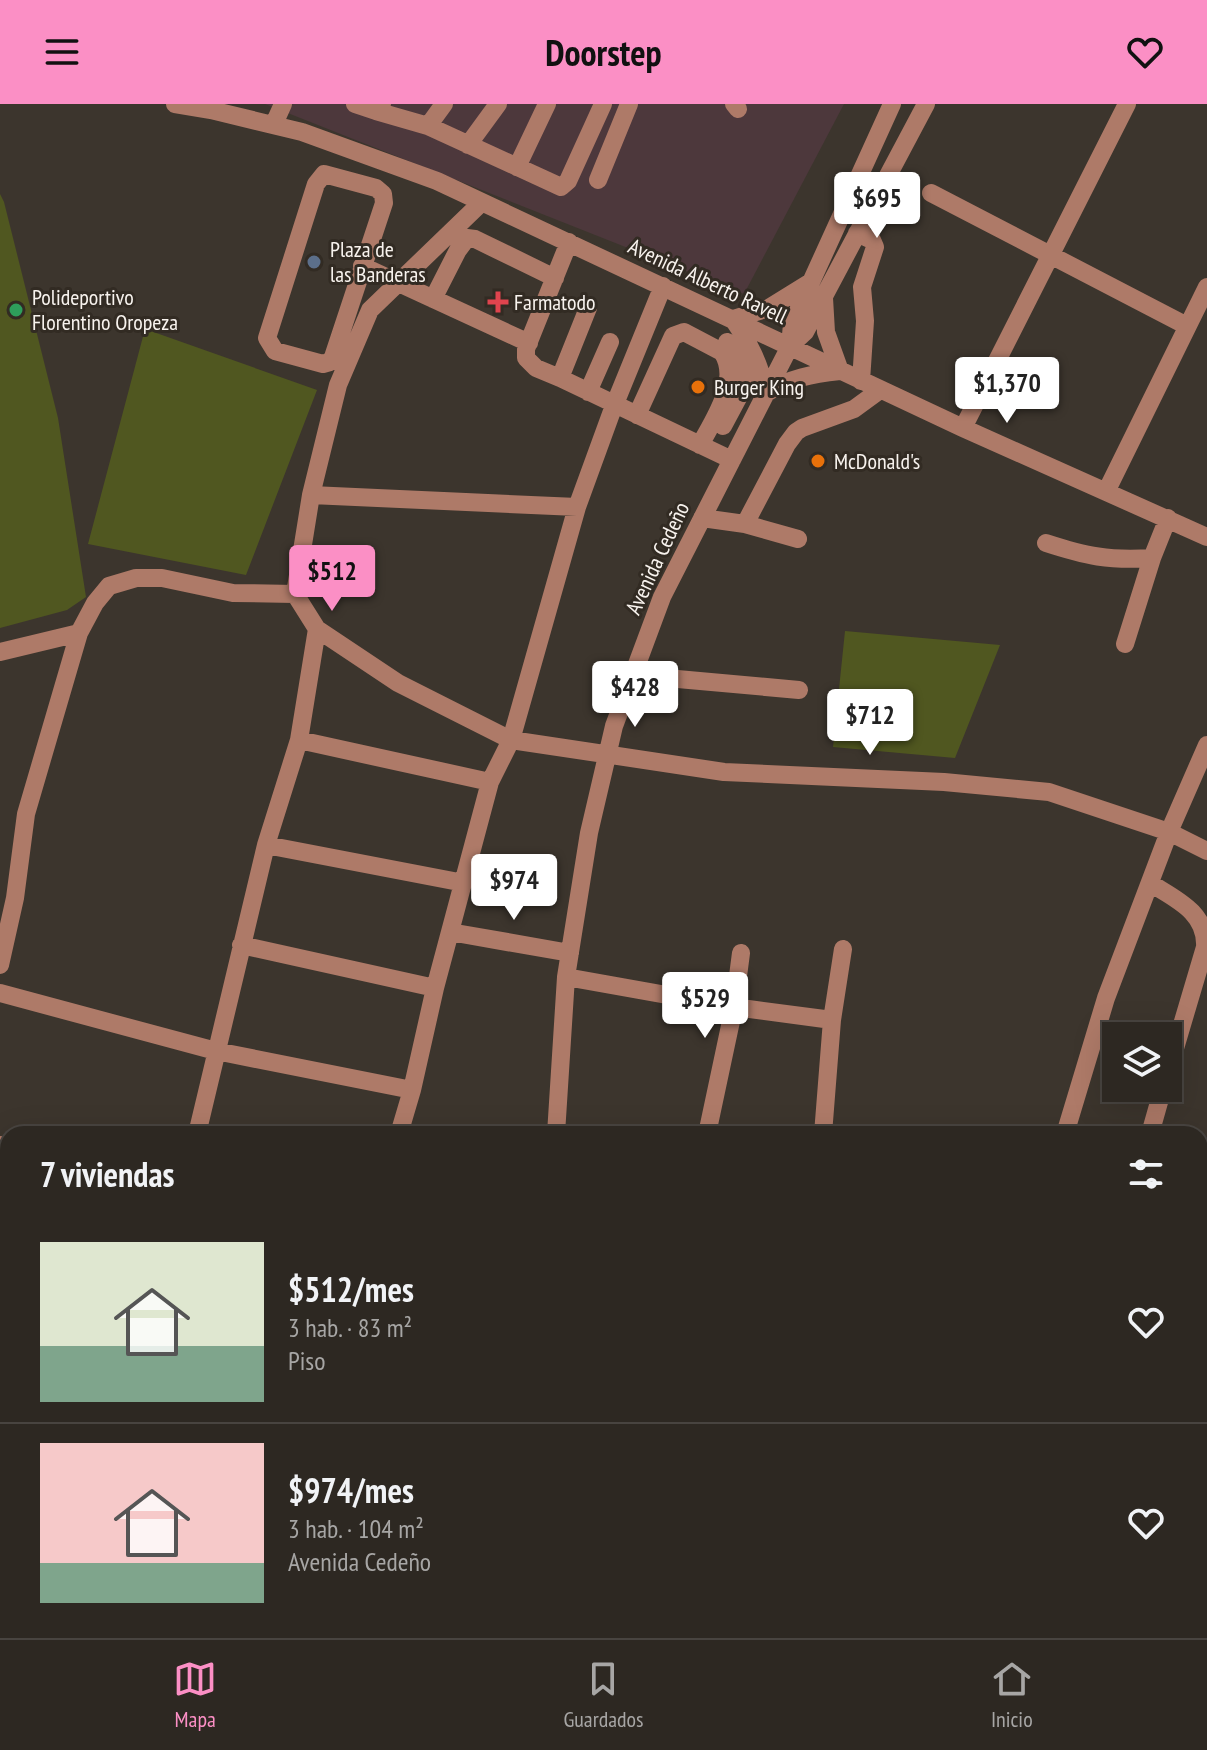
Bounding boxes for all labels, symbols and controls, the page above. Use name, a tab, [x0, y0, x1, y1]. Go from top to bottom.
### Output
text: Doorstep	[545, 29, 662, 76]
icon: menu	[40, 30, 84, 74]
icon: heart	[1123, 30, 1167, 74]
pin: $695	[830, 172, 924, 240]
text: $695	[852, 181, 902, 214]
street label: Avenida Alberto Ravell	[624, 232, 793, 330]
place label: Plaza de las Banderas	[330, 235, 426, 288]
marker: Plaza de las Banderas	[305, 253, 323, 271]
place label: Polideportivo Florentino Oropeza	[32, 283, 178, 336]
place label: Farmatodo	[514, 288, 595, 316]
marker: Farmatodo	[489, 293, 507, 311]
marker: Polideportivo Florentino Oropeza	[7, 301, 25, 319]
pin: $1,370	[942, 357, 1072, 425]
text: $1,370	[973, 366, 1041, 399]
place label: Burger King	[714, 373, 804, 401]
marker: Burger King	[689, 378, 707, 396]
place label: McDonald's	[834, 447, 920, 475]
marker: McDonald's	[809, 452, 827, 470]
street label: Avenida Cedeño	[619, 497, 695, 619]
pin: $512	[285, 545, 379, 613]
text: $512	[307, 554, 357, 587]
pin: $428	[588, 661, 682, 729]
text: $428	[610, 670, 660, 703]
pin: $712	[823, 689, 917, 757]
text: $712	[845, 698, 895, 731]
pin: $974	[467, 854, 561, 922]
text: $974	[489, 863, 539, 896]
pin: $529	[658, 972, 752, 1040]
text: $529	[680, 981, 730, 1014]
map controls	[1102, 1022, 1182, 1102]
button: layers	[1102, 1022, 1182, 1102]
text: 7 viviendas	[40, 1152, 174, 1196]
icon: filters	[1124, 1152, 1168, 1196]
text: $512/mes	[288, 1267, 414, 1311]
icon: home	[104, 1274, 200, 1370]
icon: heart	[1124, 1300, 1168, 1344]
text: 3 hab. · 83 m²	[288, 1311, 412, 1344]
text: Piso	[288, 1344, 325, 1377]
text: $974/mes	[288, 1468, 414, 1512]
icon: home	[104, 1475, 200, 1571]
icon: heart	[1124, 1501, 1168, 1545]
text: 3 hab. · 104 m²	[288, 1512, 424, 1545]
text: Avenida Cedeño	[288, 1545, 431, 1578]
tab: Mapa	[173, 1657, 217, 1733]
tab: Guardados	[563, 1657, 643, 1733]
tab: Inicio	[990, 1657, 1034, 1733]

